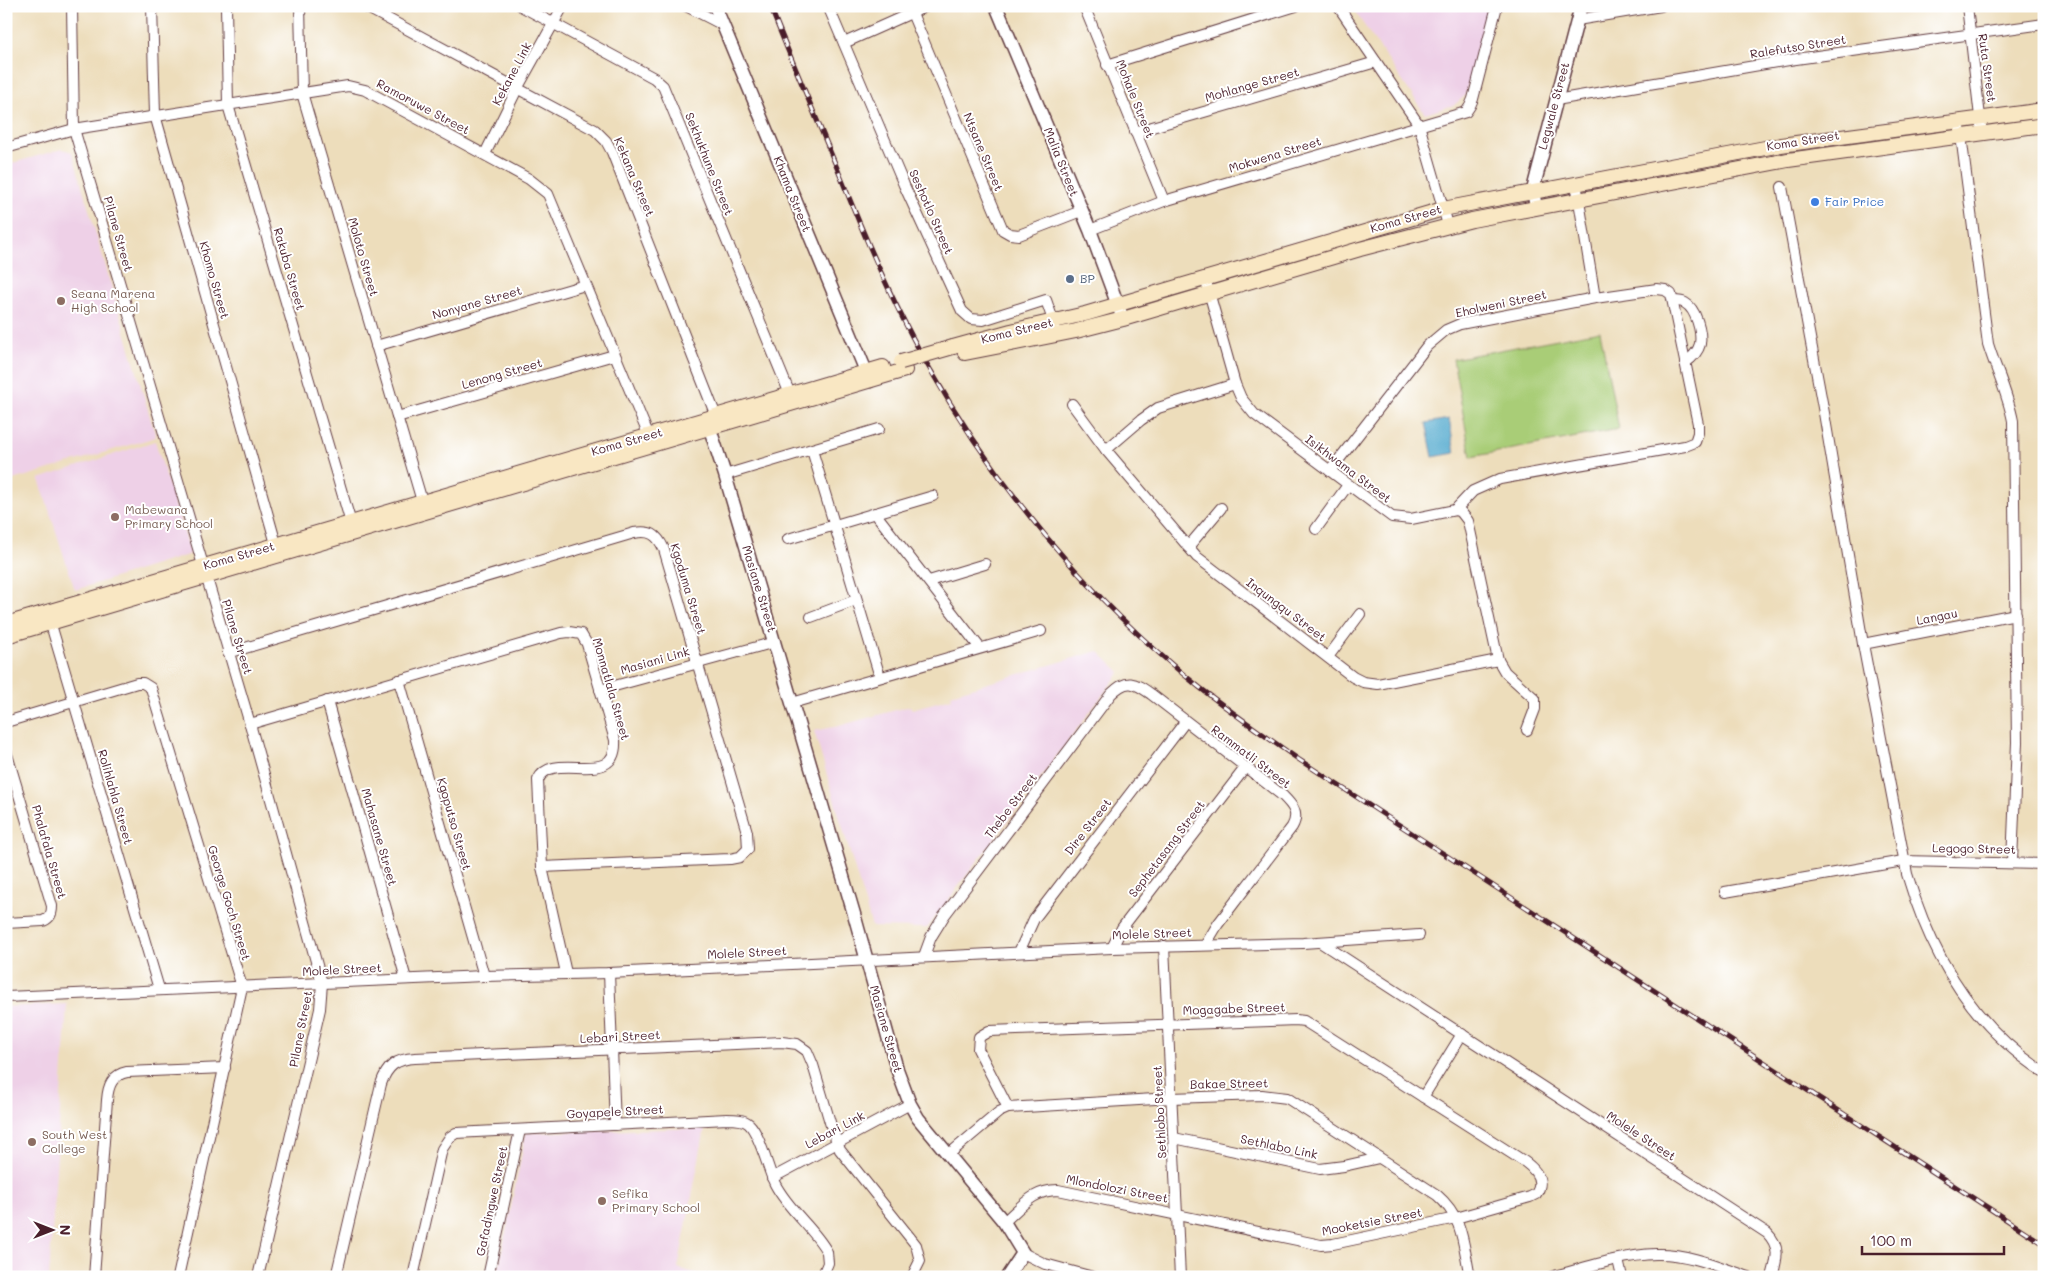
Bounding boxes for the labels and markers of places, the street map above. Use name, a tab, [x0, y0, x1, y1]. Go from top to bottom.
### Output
place label: Fair Price	[1825, 193, 1884, 209]
marker: Fair Price	[1809, 196, 1821, 208]
place label: BP	[1080, 270, 1095, 286]
marker: BP	[1064, 273, 1076, 285]
place label: Seana Marena High School	[71, 285, 155, 315]
marker: Seana Marena High School	[55, 295, 67, 307]
place label: Mabewana Primary School	[125, 501, 213, 531]
marker: Mabewana Primary School	[109, 511, 121, 523]
place label: South West College	[42, 1126, 107, 1156]
marker: South West College	[26, 1136, 38, 1148]
place label: Sefika Primary School	[612, 1185, 700, 1215]
marker: Sefika Primary School	[596, 1195, 608, 1207]

